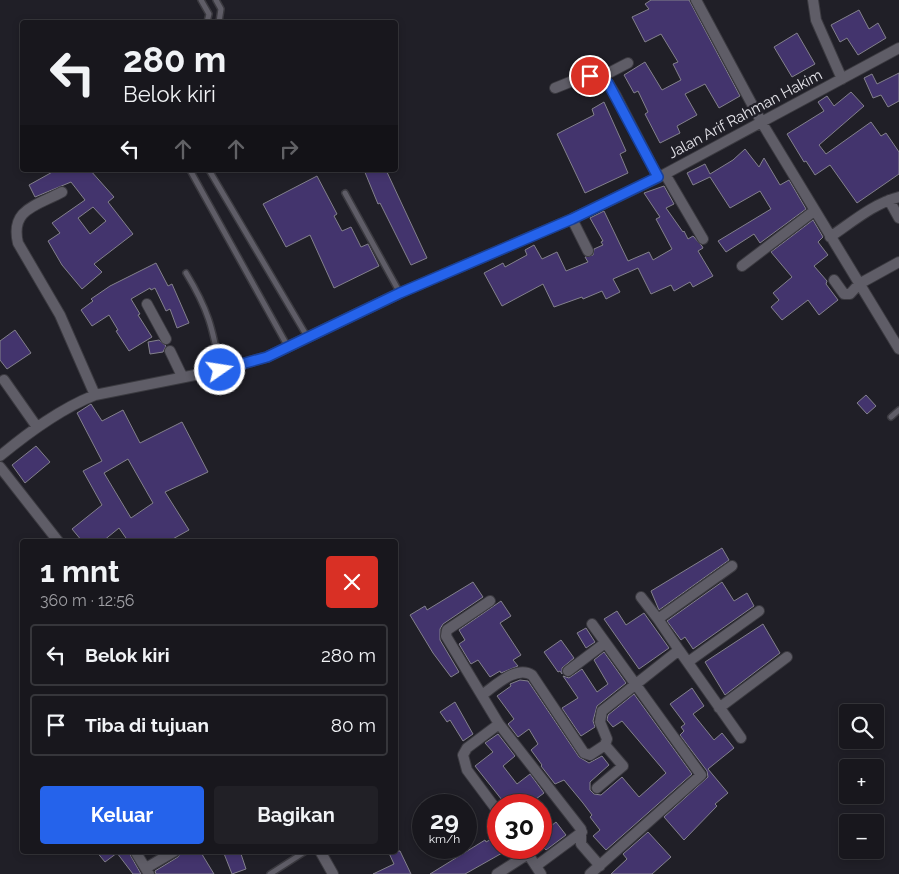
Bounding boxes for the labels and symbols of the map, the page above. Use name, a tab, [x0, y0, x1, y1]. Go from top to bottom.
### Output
pin	[569, 55, 611, 97]
street label: Jalan Arif Rahman Hakim	[665, 66, 825, 162]
position arrow	[193, 343, 245, 395]
speed limit sign: 30	[487, 794, 552, 859]

